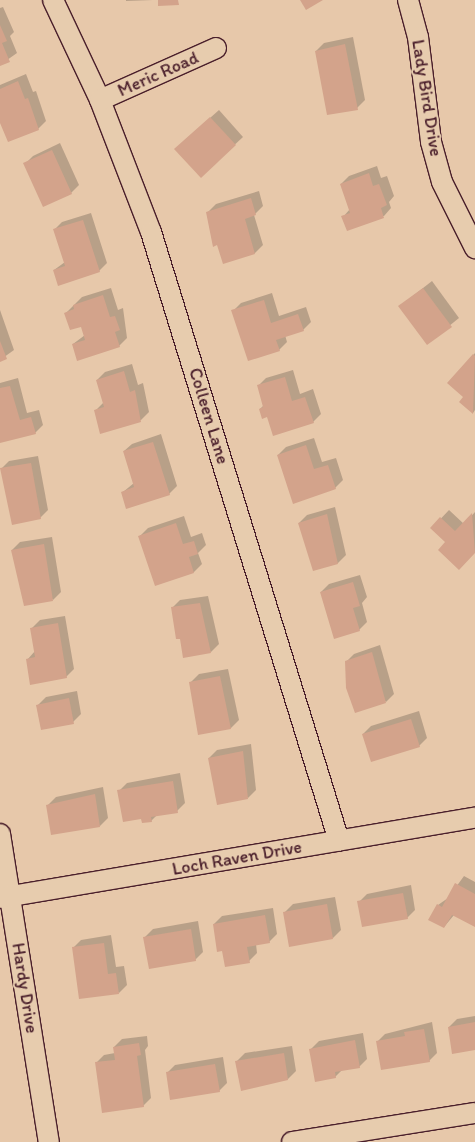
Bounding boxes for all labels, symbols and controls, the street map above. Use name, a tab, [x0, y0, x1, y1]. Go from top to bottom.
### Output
street label: Lady Bird Drive	[407, 38, 447, 158]
street label: Meric Road	[115, 47, 201, 101]
street label: Colleen Lane	[184, 365, 234, 467]
street label: Loch Raven Drive	[171, 836, 303, 880]
street label: Hardy Drive	[7, 941, 43, 1035]

